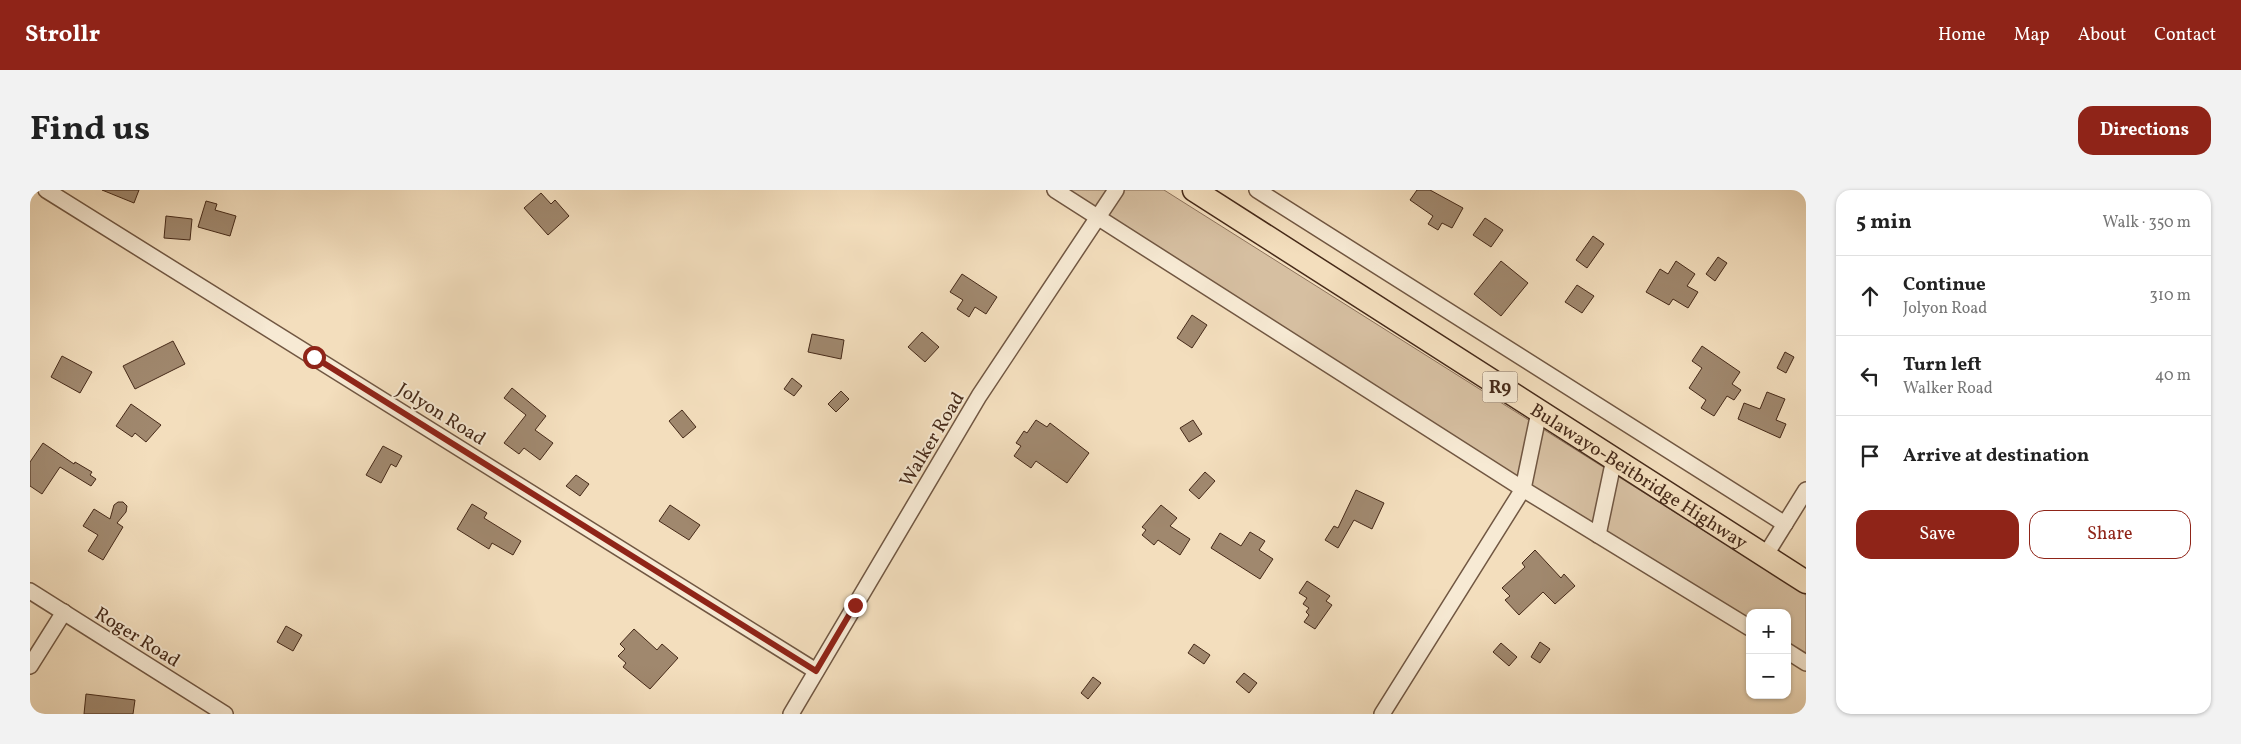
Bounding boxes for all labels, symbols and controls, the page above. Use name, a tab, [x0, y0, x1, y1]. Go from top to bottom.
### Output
text: Strollr	[25, 18, 100, 52]
text: Home	[1938, 23, 1986, 48]
text: Map	[2014, 23, 2050, 48]
text: About	[2078, 23, 2126, 48]
text: Contact	[2154, 23, 2216, 48]
text: Find us	[30, 106, 150, 154]
button: Directions	[2078, 106, 2211, 155]
text: 5 min	[1856, 208, 1912, 237]
text: Walk · 350 m	[2103, 212, 2191, 234]
text: Continue	[1903, 272, 1986, 298]
icon: ahead	[1856, 282, 1884, 310]
text: 310 m	[2150, 285, 2191, 307]
text: Jolyon Road	[1903, 298, 1987, 320]
route start	[303, 346, 326, 369]
text: Turn left	[1903, 352, 1982, 378]
icon: left	[1856, 362, 1884, 390]
text: 40 m	[2155, 365, 2191, 387]
road number: R9	[1482, 372, 1518, 402]
street label: Jolyon Road	[392, 377, 490, 452]
text: Walker Road	[1903, 378, 1993, 400]
street label: Walker Road	[894, 388, 971, 492]
street label: Bulawayo-Beitbridge Highway	[1525, 398, 1752, 556]
icon: arrive	[1856, 442, 1884, 470]
text: Arrive at destination	[1903, 443, 2089, 469]
button: Save	[1856, 510, 2019, 559]
button: Share	[2029, 510, 2191, 559]
route end	[844, 594, 867, 617]
street label: Roger Road	[89, 601, 185, 674]
map controls	[1746, 609, 1791, 699]
button: +	[1746, 609, 1791, 654]
button: −	[1746, 654, 1791, 699]

